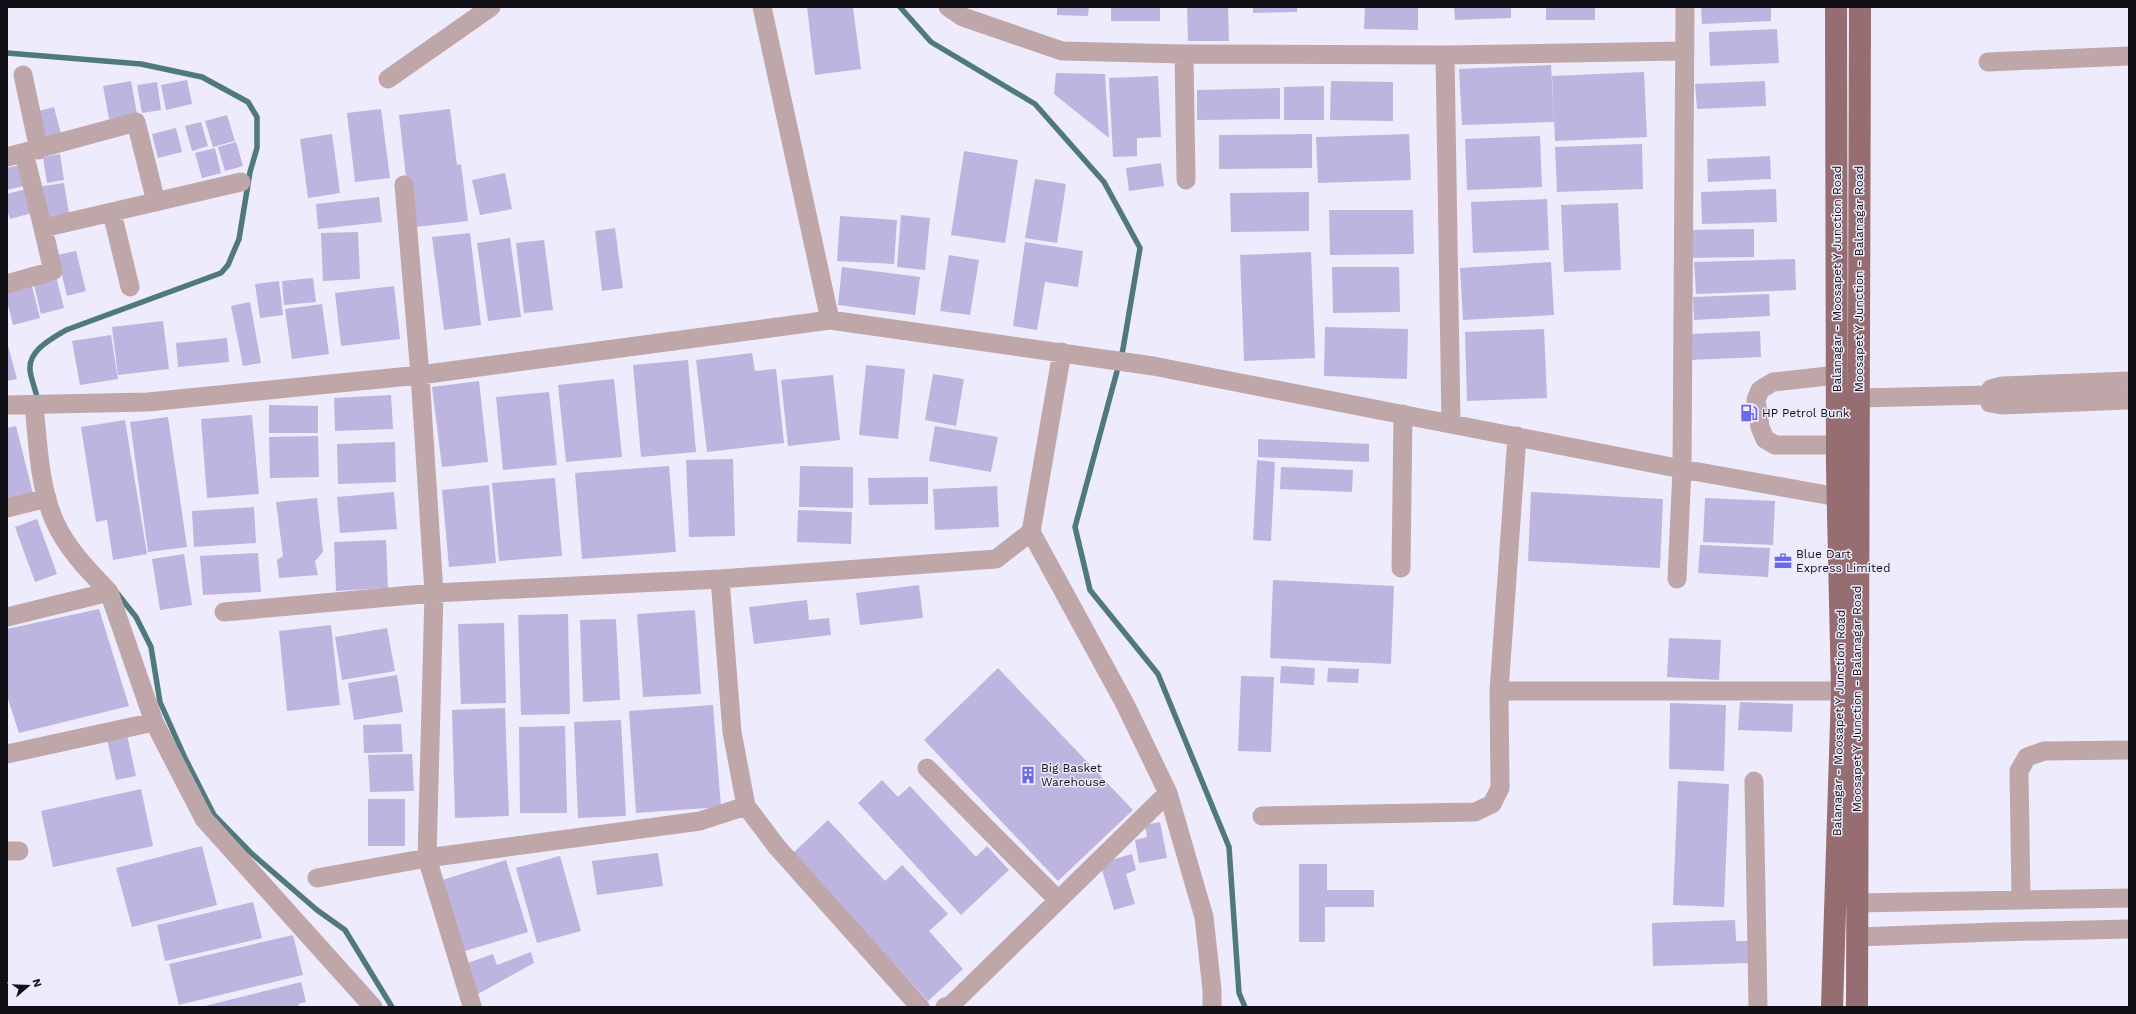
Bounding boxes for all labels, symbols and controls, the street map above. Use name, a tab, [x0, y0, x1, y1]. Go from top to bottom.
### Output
street label: Balanagar - Moosapet Y Junction Road	[1830, 166, 1844, 392]
street label: Moosapet Y Junction - Balanagar Road	[1852, 166, 1866, 392]
fuel station icon: HP Petrol Bunk	[1739, 403, 1759, 423]
place label: HP Petrol Bunk	[1762, 406, 1850, 420]
place label: Blue Dart Express Limited	[1796, 547, 1890, 575]
office icon: Blue Dart Express Limited	[1773, 551, 1793, 571]
street label: Moosapet Y Junction - Balanagar Road	[1850, 586, 1864, 812]
street label: Balanagar - Moosapet Y Junction Road	[1830, 610, 1848, 836]
place label: Big Basket Warehouse	[1041, 761, 1106, 789]
building icon: Big Basket Warehouse	[1018, 765, 1038, 785]
north arrow	[8, 966, 48, 1006]
text: N	[30, 977, 44, 989]

